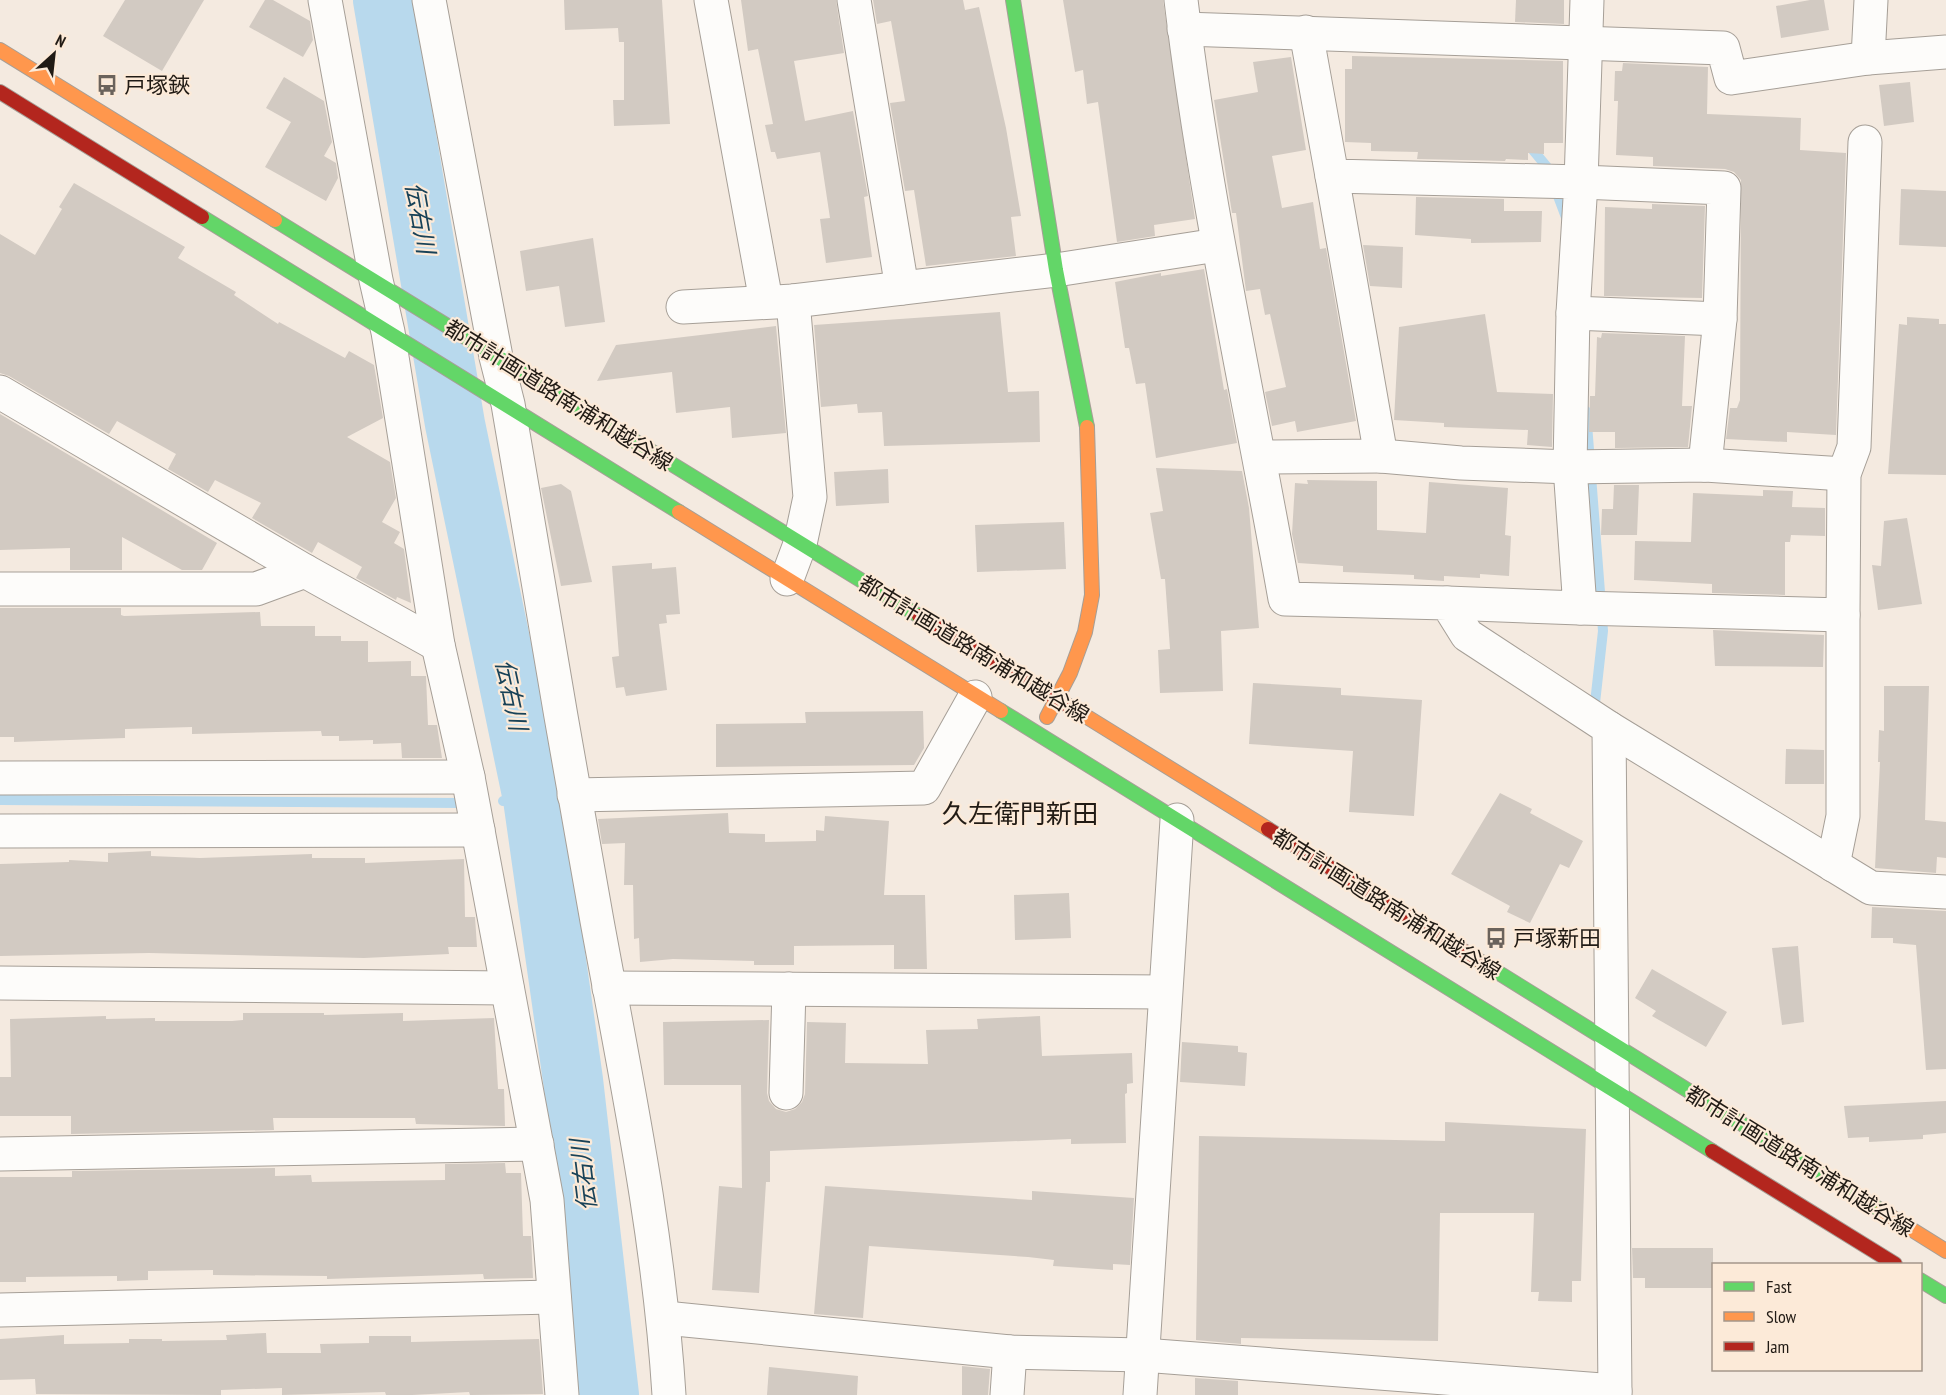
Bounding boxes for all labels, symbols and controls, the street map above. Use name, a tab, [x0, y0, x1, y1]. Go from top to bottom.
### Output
north arrow	[24, 24, 84, 84]
text: N	[52, 30, 69, 52]
place label: 戸塚鋏	[124, 71, 190, 99]
bus stop icon: 戸塚鋏	[95, 73, 119, 97]
water label: 伝右川	[399, 180, 443, 259]
street label: 都市計画道路南浦和越谷線	[440, 313, 678, 477]
street label: 都市計画道路南浦和越谷線	[854, 569, 1094, 729]
water label: 伝右川	[489, 656, 535, 736]
district label: 久左衛門新田	[942, 797, 1098, 830]
street label: 都市計画道路南浦和越谷線	[1268, 822, 1506, 986]
place label: 戸塚新田	[1513, 924, 1601, 952]
bus stop icon: 戸塚新田	[1484, 926, 1508, 950]
street label: 都市計画道路南浦和越谷線	[1681, 1079, 1919, 1243]
water label: 伝右川	[563, 1134, 603, 1213]
legend	[1712, 1263, 1922, 1371]
text: Fast	[1766, 1275, 1792, 1298]
text: Slow	[1766, 1305, 1797, 1328]
text: Jam	[1765, 1335, 1789, 1358]

